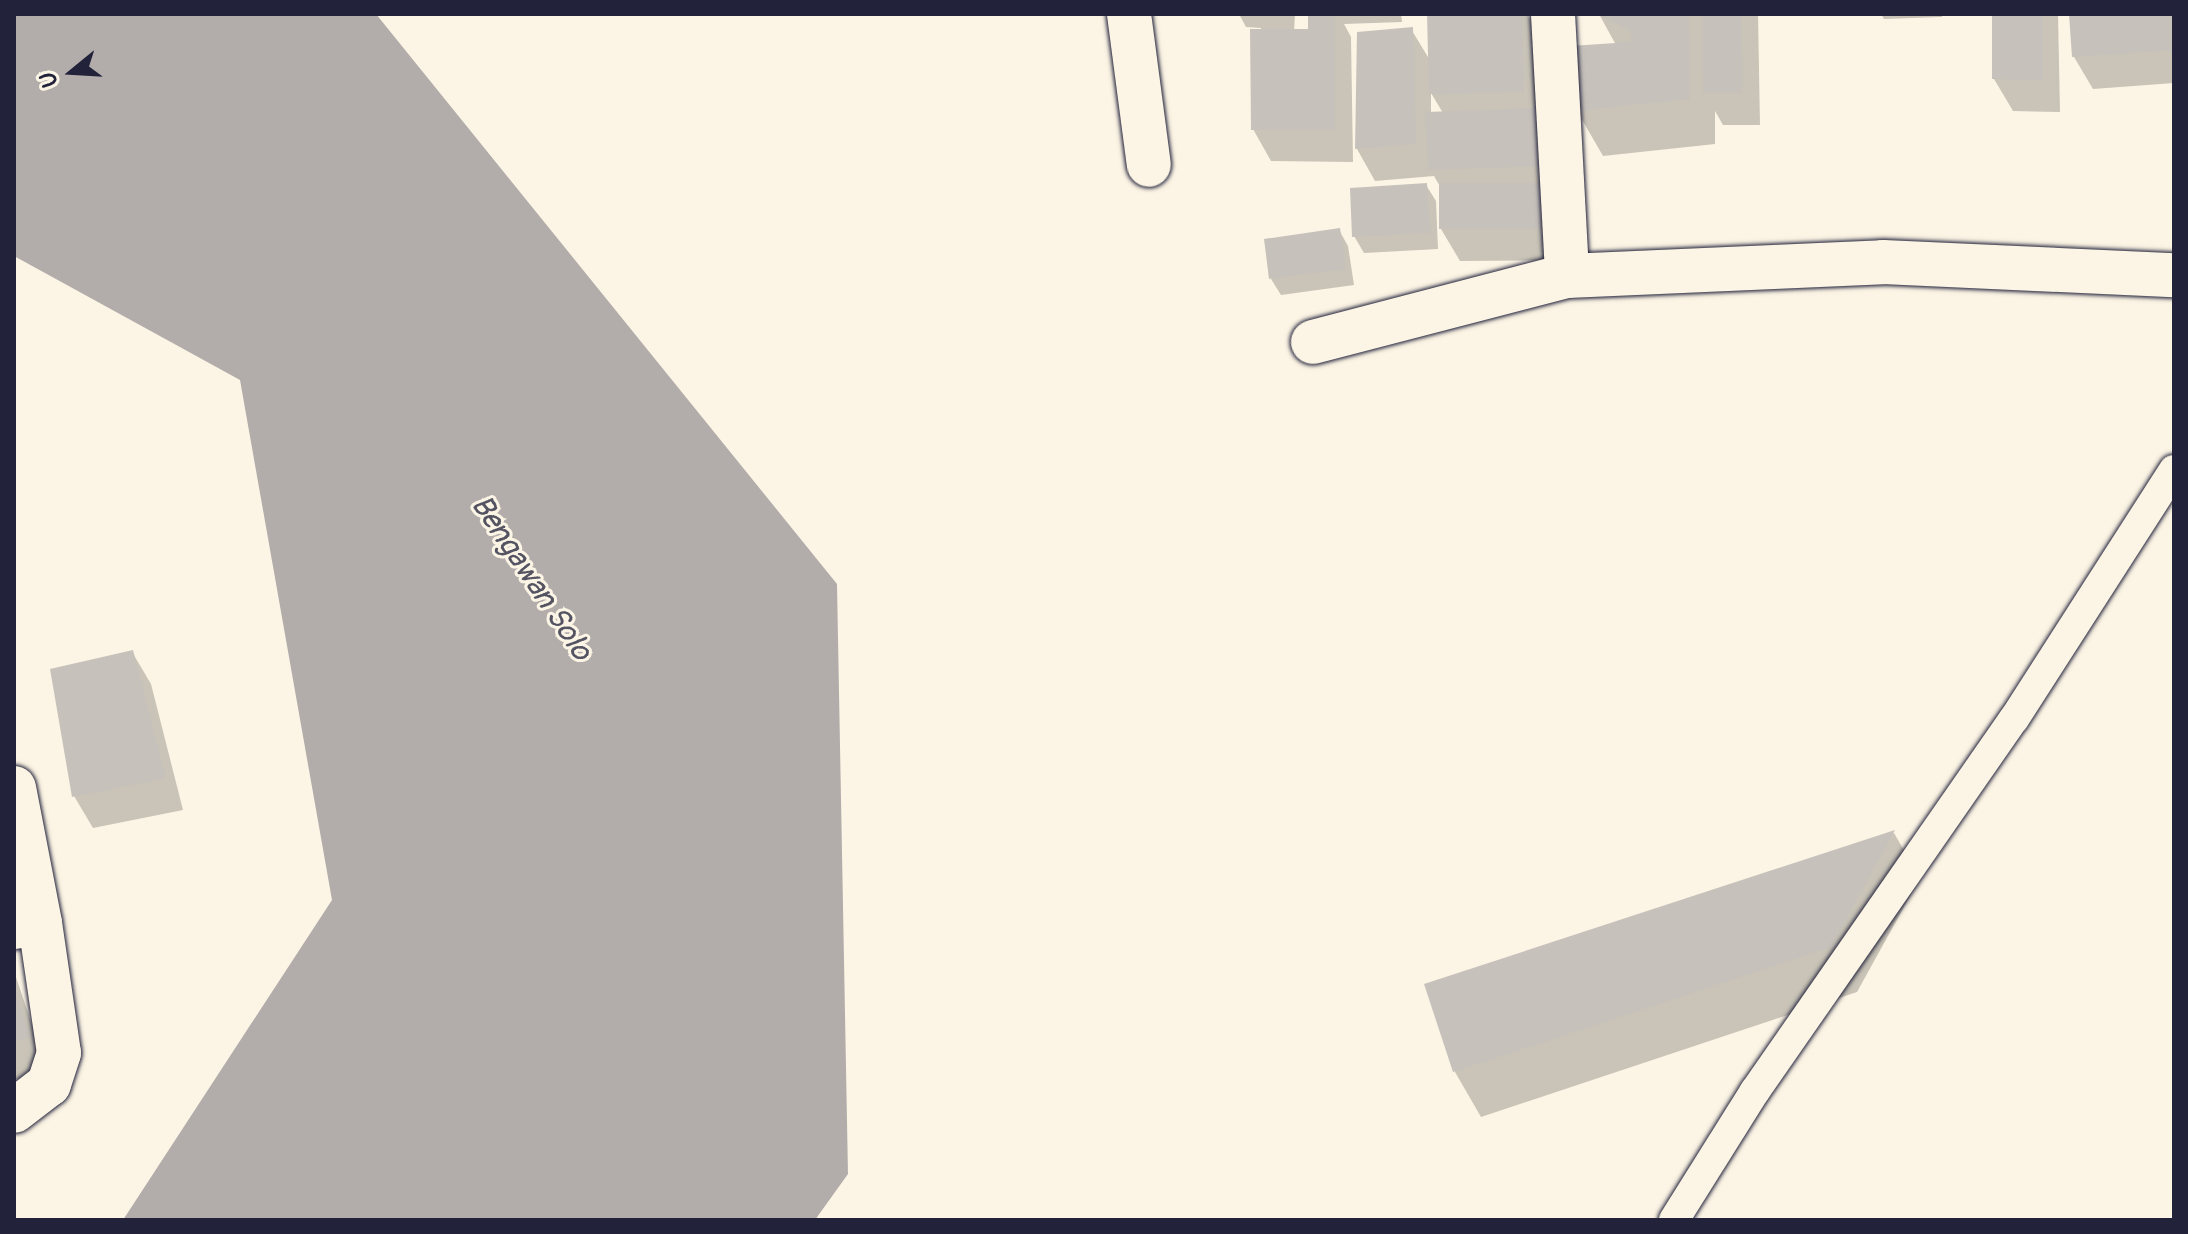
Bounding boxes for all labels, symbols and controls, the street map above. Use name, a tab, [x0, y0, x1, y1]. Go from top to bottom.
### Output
north arrow	[32, 32, 112, 112]
text: U	[34, 68, 65, 91]
water label: Bengawan Solo	[463, 489, 599, 667]

